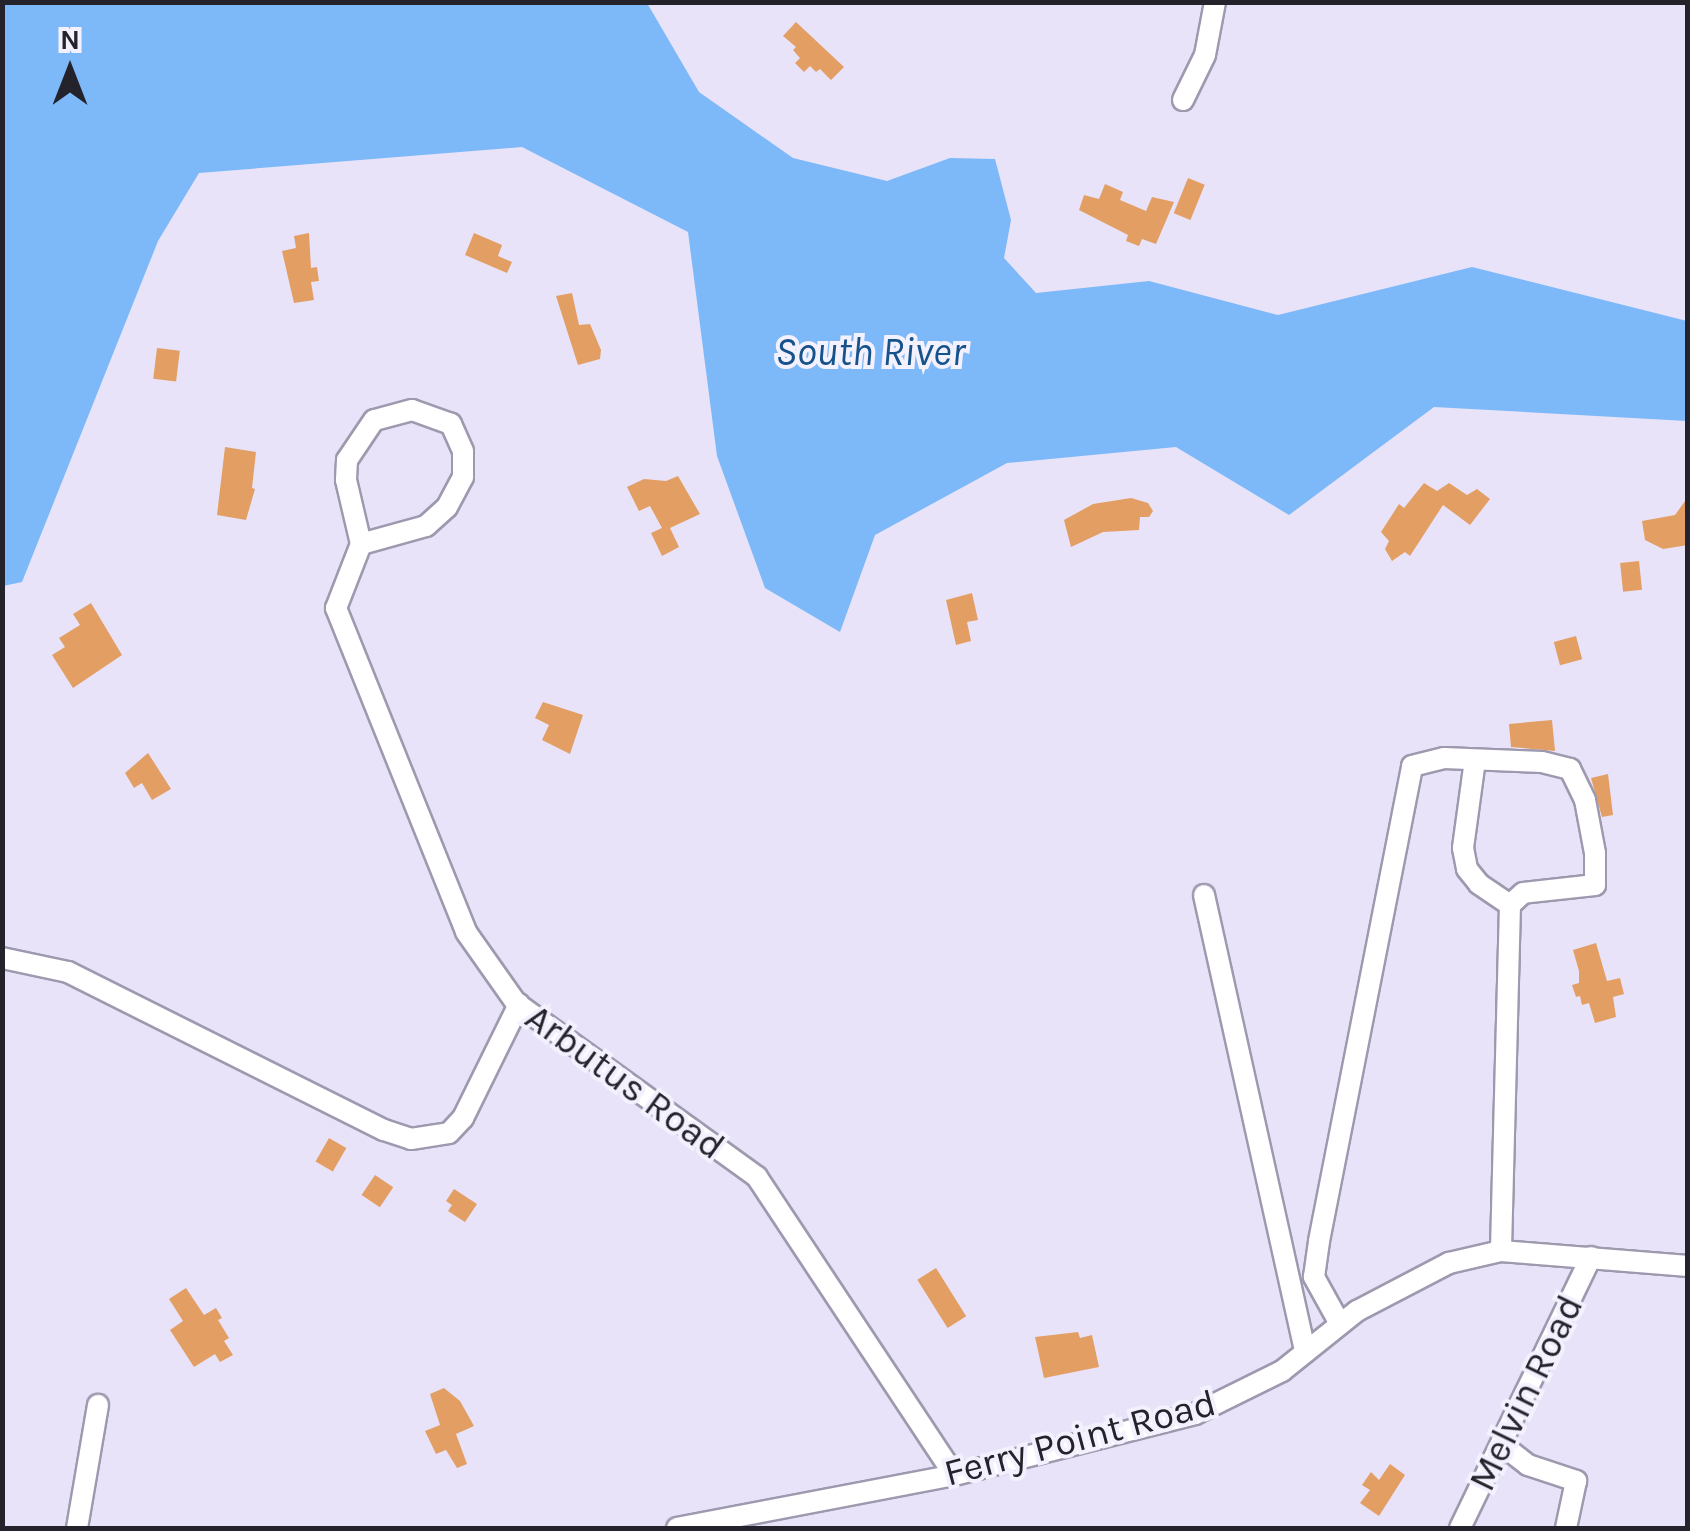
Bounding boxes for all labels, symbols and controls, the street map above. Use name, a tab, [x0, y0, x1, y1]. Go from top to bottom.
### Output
north arrow	[20, 20, 120, 120]
text: N	[60, 23, 80, 56]
water label: South River	[775, 328, 965, 376]
street label: Arbutus Road	[517, 995, 733, 1169]
street label: Melvin Road	[1459, 1288, 1593, 1498]
street label: Ferry Point Road	[939, 1380, 1221, 1496]

